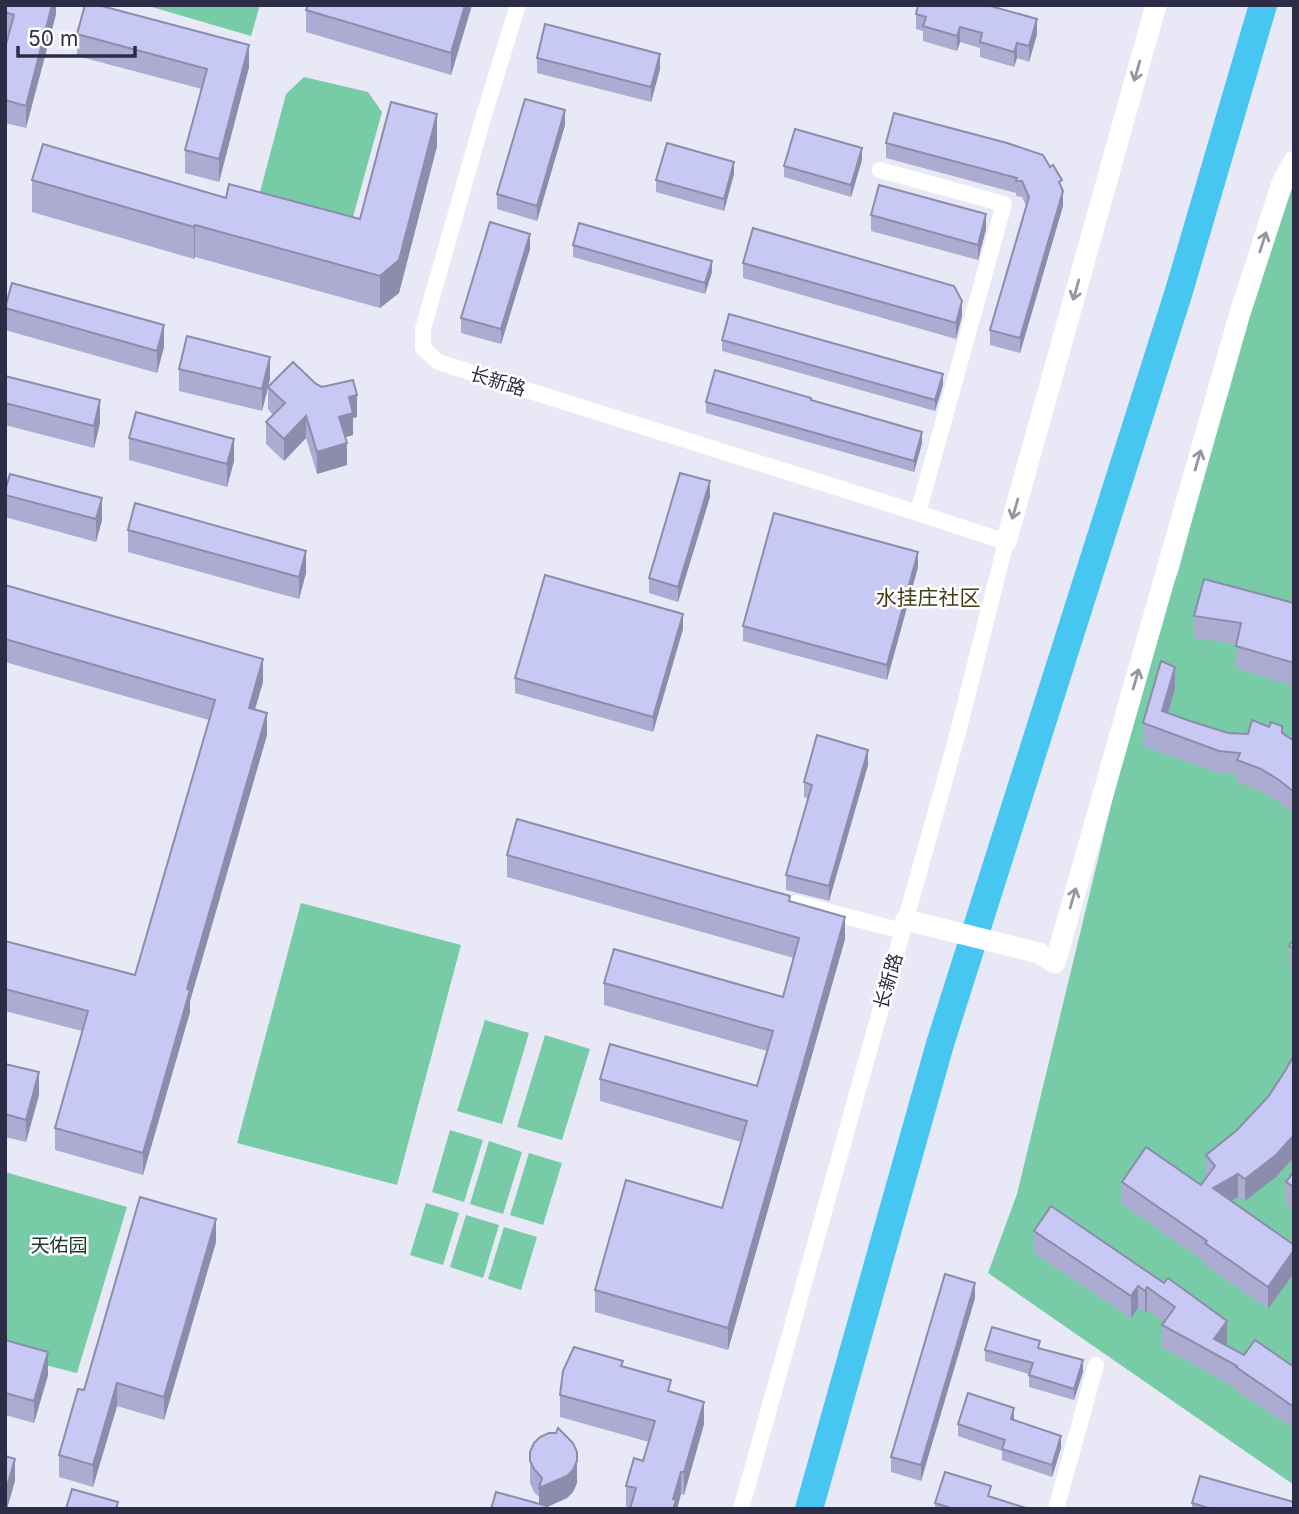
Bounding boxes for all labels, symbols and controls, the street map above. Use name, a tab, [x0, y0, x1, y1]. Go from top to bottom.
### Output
scale bar	[18, 14, 135, 58]
text: 50 m	[28, 26, 78, 51]
one-way arrow	[1130, 59, 1143, 82]
one-way arrow	[1258, 232, 1270, 254]
one-way arrow	[1069, 278, 1082, 301]
street label: 长新路	[467, 362, 528, 401]
one-way arrow	[1192, 449, 1205, 472]
one-way arrow	[1008, 497, 1021, 520]
district label: 水挂庄社区	[876, 585, 981, 610]
one-way arrow	[1130, 668, 1143, 690]
one-way arrow	[1068, 887, 1081, 909]
street label: 长新路	[870, 951, 907, 1012]
park label: 天佑园	[30, 1234, 88, 1257]

